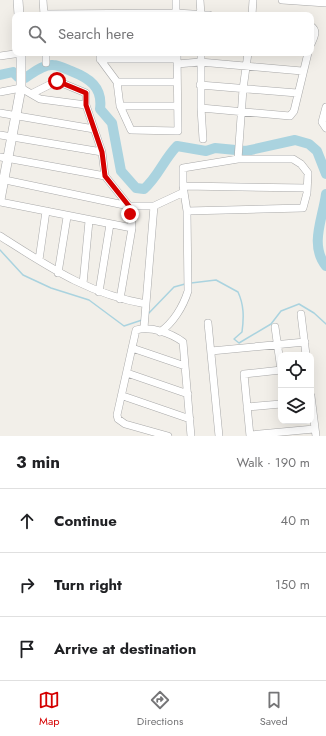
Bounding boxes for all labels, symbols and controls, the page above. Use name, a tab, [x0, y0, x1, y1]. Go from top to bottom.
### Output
search box	[12, 12, 314, 56]
icon: search	[26, 23, 48, 45]
text: Search here	[58, 23, 134, 45]
route start	[48, 72, 66, 90]
route end	[121, 205, 139, 223]
map controls	[278, 352, 314, 424]
button: locate	[278, 352, 314, 388]
button: layers	[278, 388, 314, 424]
text: 3 min	[16, 450, 60, 474]
text: Walk · 190 m	[237, 453, 310, 472]
icon: ahead	[16, 510, 38, 532]
text: Continue	[54, 510, 117, 532]
text: 40 m	[281, 511, 310, 530]
icon: right	[16, 574, 38, 596]
text: Turn right	[54, 574, 122, 596]
text: 150 m	[275, 575, 310, 594]
icon: arrive	[16, 638, 38, 660]
text: Arrive at destination	[54, 638, 196, 660]
tab: Map	[38, 689, 60, 729]
tab: Directions	[137, 689, 183, 729]
tab: Saved	[260, 689, 288, 729]

